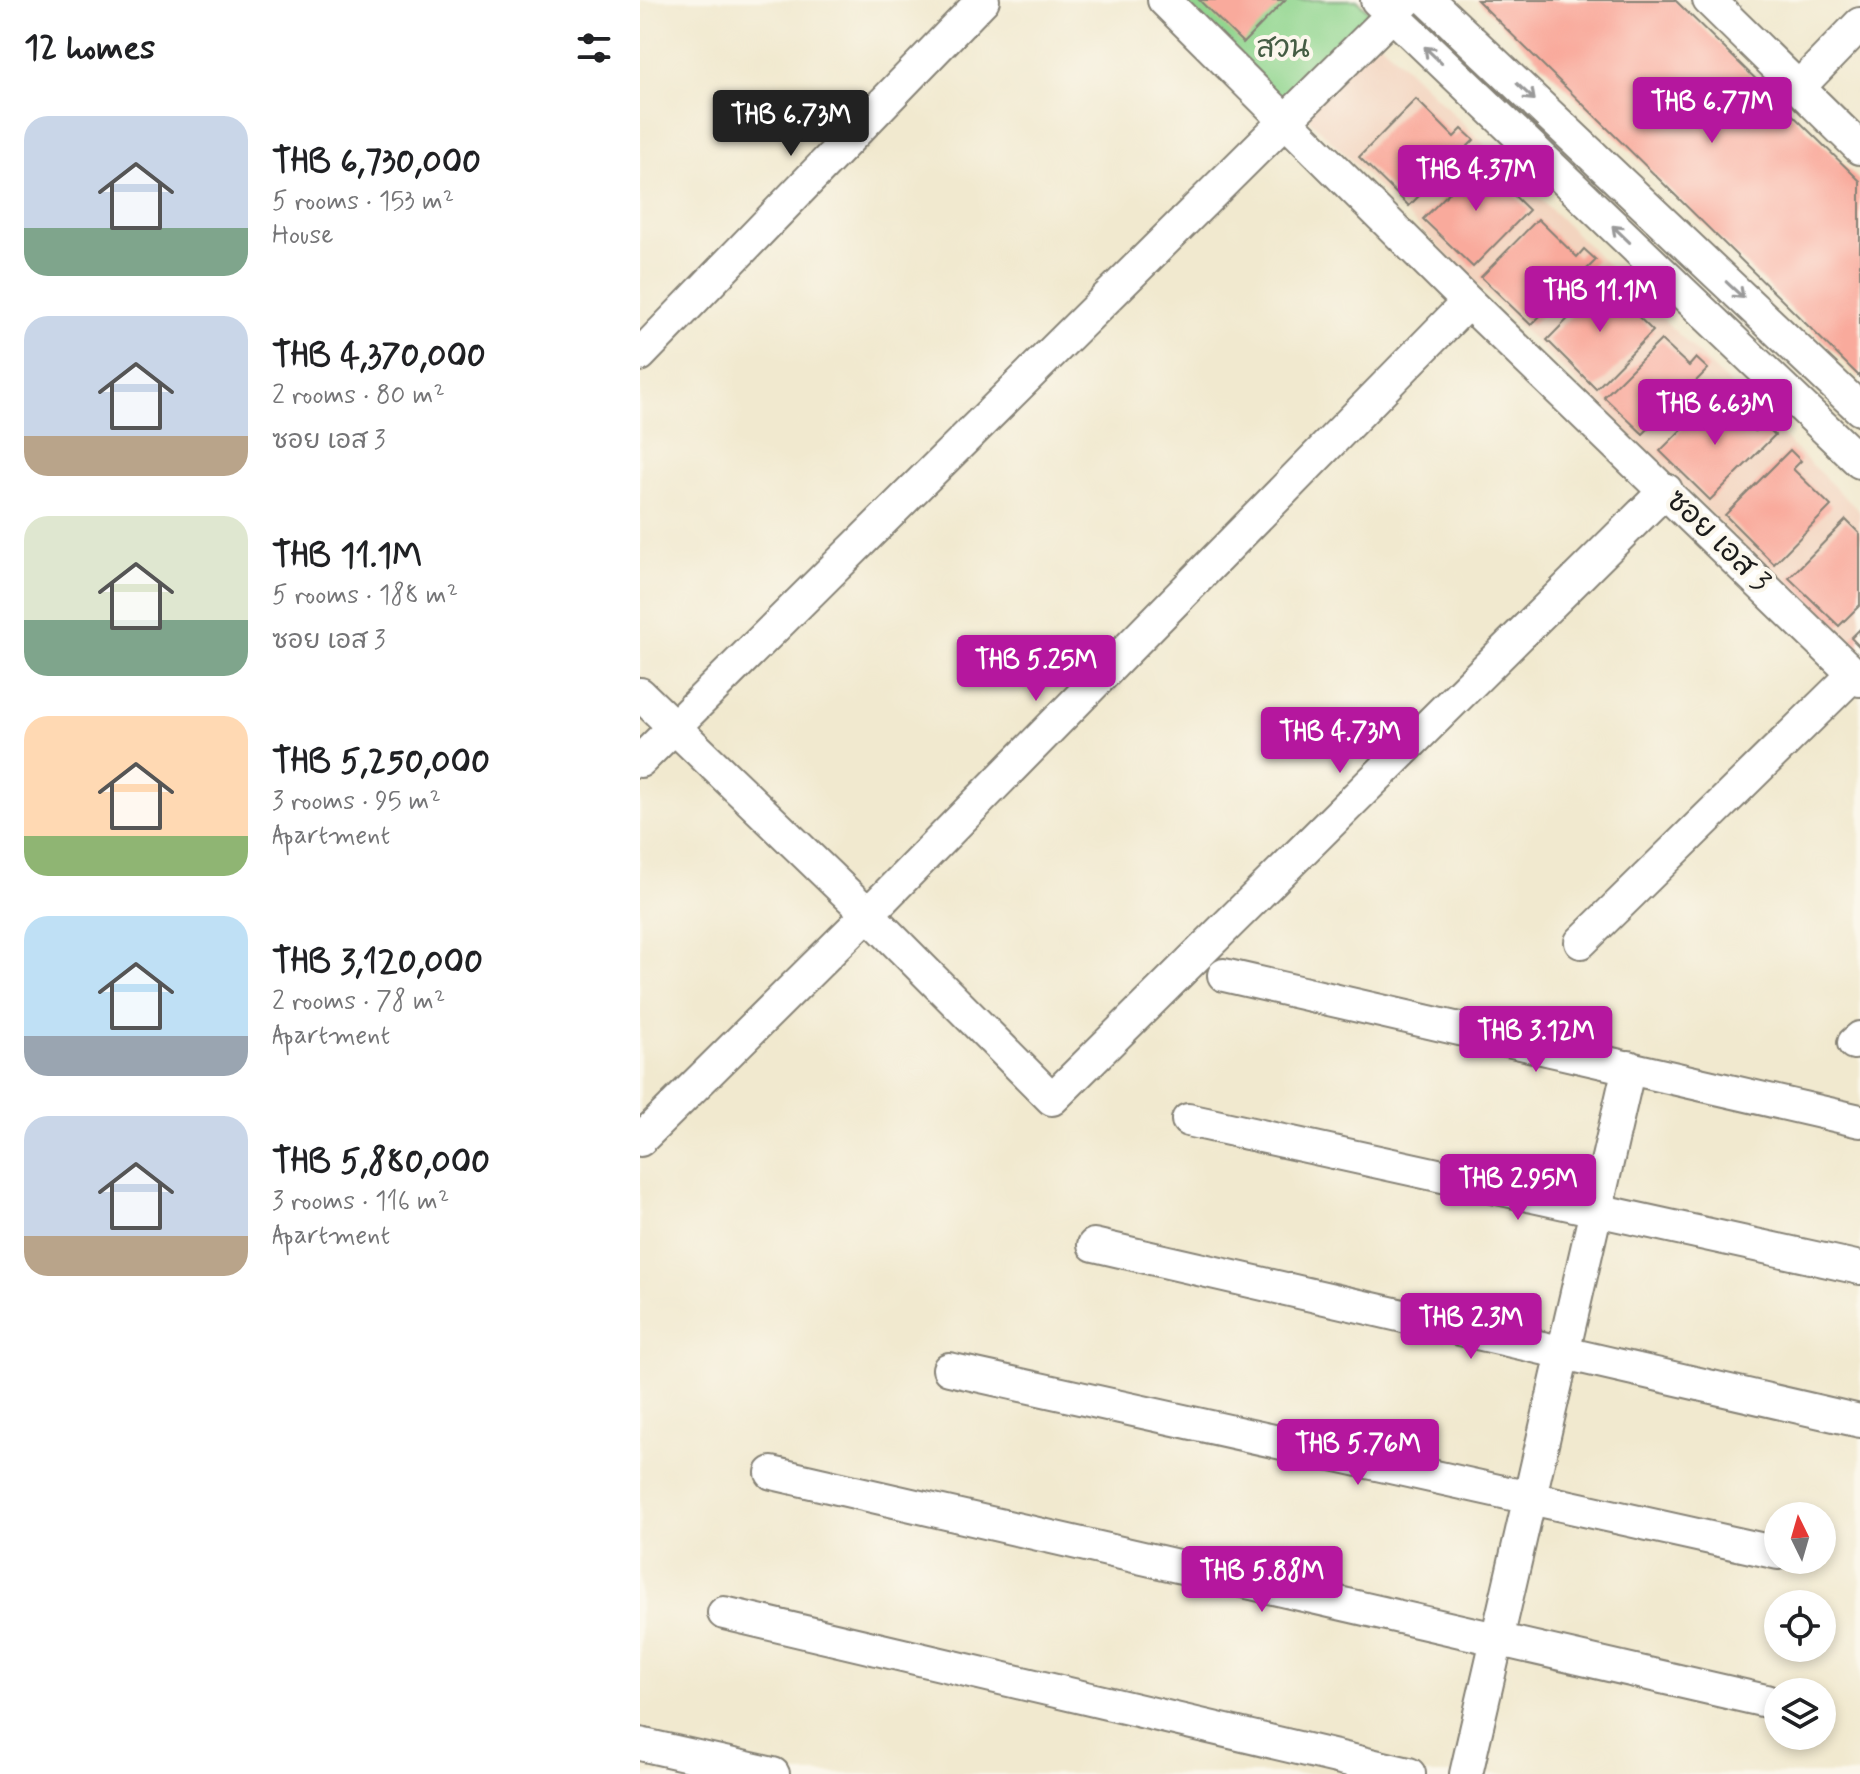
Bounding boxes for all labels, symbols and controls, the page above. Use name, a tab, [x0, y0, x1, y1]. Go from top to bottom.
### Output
text: 12 homes	[24, 26, 155, 71]
icon: filters	[572, 26, 616, 70]
park label: สวน	[1256, 29, 1310, 68]
one-way arrow	[1424, 46, 1444, 64]
pin: THB 6.77M	[1620, 77, 1804, 145]
one-way arrow	[1515, 83, 1535, 101]
text: THB 6.77M	[1651, 86, 1773, 120]
pin: THB 6.73M	[699, 90, 883, 158]
text: THB 6.73M	[731, 99, 851, 133]
text: THB 6,730,000	[272, 140, 481, 185]
pin: THB 4.37M	[1384, 145, 1568, 213]
icon: home	[88, 148, 184, 244]
text: THB 4.37M	[1416, 154, 1536, 188]
text: 5 rooms · 153 m²	[272, 185, 454, 219]
text: House	[272, 219, 333, 253]
one-way arrow	[1612, 226, 1632, 244]
pin: THB 11.1M	[1508, 266, 1692, 334]
text: THB 11.1M	[1543, 275, 1657, 309]
one-way arrow	[1724, 281, 1744, 299]
text: THB 4,370,000	[272, 334, 486, 379]
icon: home	[88, 348, 184, 444]
text: 2 rooms · 80 m²	[272, 379, 445, 413]
pin: THB 6.63M	[1623, 379, 1807, 447]
text: THB 6.63M	[1656, 388, 1774, 422]
text: ซอย เอส 3	[272, 424, 386, 458]
street label: ซอย เอส 3	[1657, 481, 1779, 601]
text: THB 11.1M	[272, 534, 422, 579]
icon: home	[88, 548, 184, 644]
text: 5 rooms · 188 m²	[272, 579, 458, 613]
text: ซอย เอส 3	[272, 624, 386, 658]
pin: THB 5.25M	[944, 635, 1128, 703]
text: THB 5.25M	[975, 644, 1097, 678]
pin: THB 4.73M	[1248, 707, 1432, 775]
text: THB 4.73M	[1279, 716, 1401, 750]
text: THB 5,250,000	[272, 740, 490, 785]
icon: home	[88, 748, 184, 844]
text: 3 rooms · 95 m²	[272, 785, 441, 819]
text: Apartment	[272, 819, 390, 853]
text: THB 3,120,000	[272, 940, 483, 985]
icon: home	[88, 948, 184, 1044]
text: 2 rooms · 78 m²	[272, 985, 445, 1019]
pin: THB 3.12M	[1444, 1006, 1628, 1074]
text: THB 3.12M	[1477, 1015, 1595, 1049]
text: Apartment	[272, 1019, 390, 1053]
text: THB 5,880,000	[272, 1140, 490, 1185]
icon: home	[88, 1148, 184, 1244]
pin: THB 2.95M	[1426, 1154, 1610, 1222]
text: THB 2.95M	[1458, 1163, 1578, 1197]
text: 3 rooms · 116 m²	[272, 1185, 449, 1219]
text: Apartment	[272, 1219, 390, 1253]
pin: THB 2.3M	[1388, 1293, 1554, 1361]
text: THB 2.3M	[1419, 1302, 1523, 1336]
pin: THB 5.76M	[1266, 1419, 1450, 1487]
text: THB 5.76M	[1295, 1428, 1421, 1462]
north arrow	[1764, 1502, 1836, 1574]
map controls	[1764, 1502, 1836, 1750]
pin: THB 5.88M	[1170, 1546, 1354, 1614]
text: THB 5.88M	[1200, 1555, 1324, 1589]
button: locate	[1764, 1590, 1836, 1662]
button: layers	[1764, 1678, 1836, 1750]

